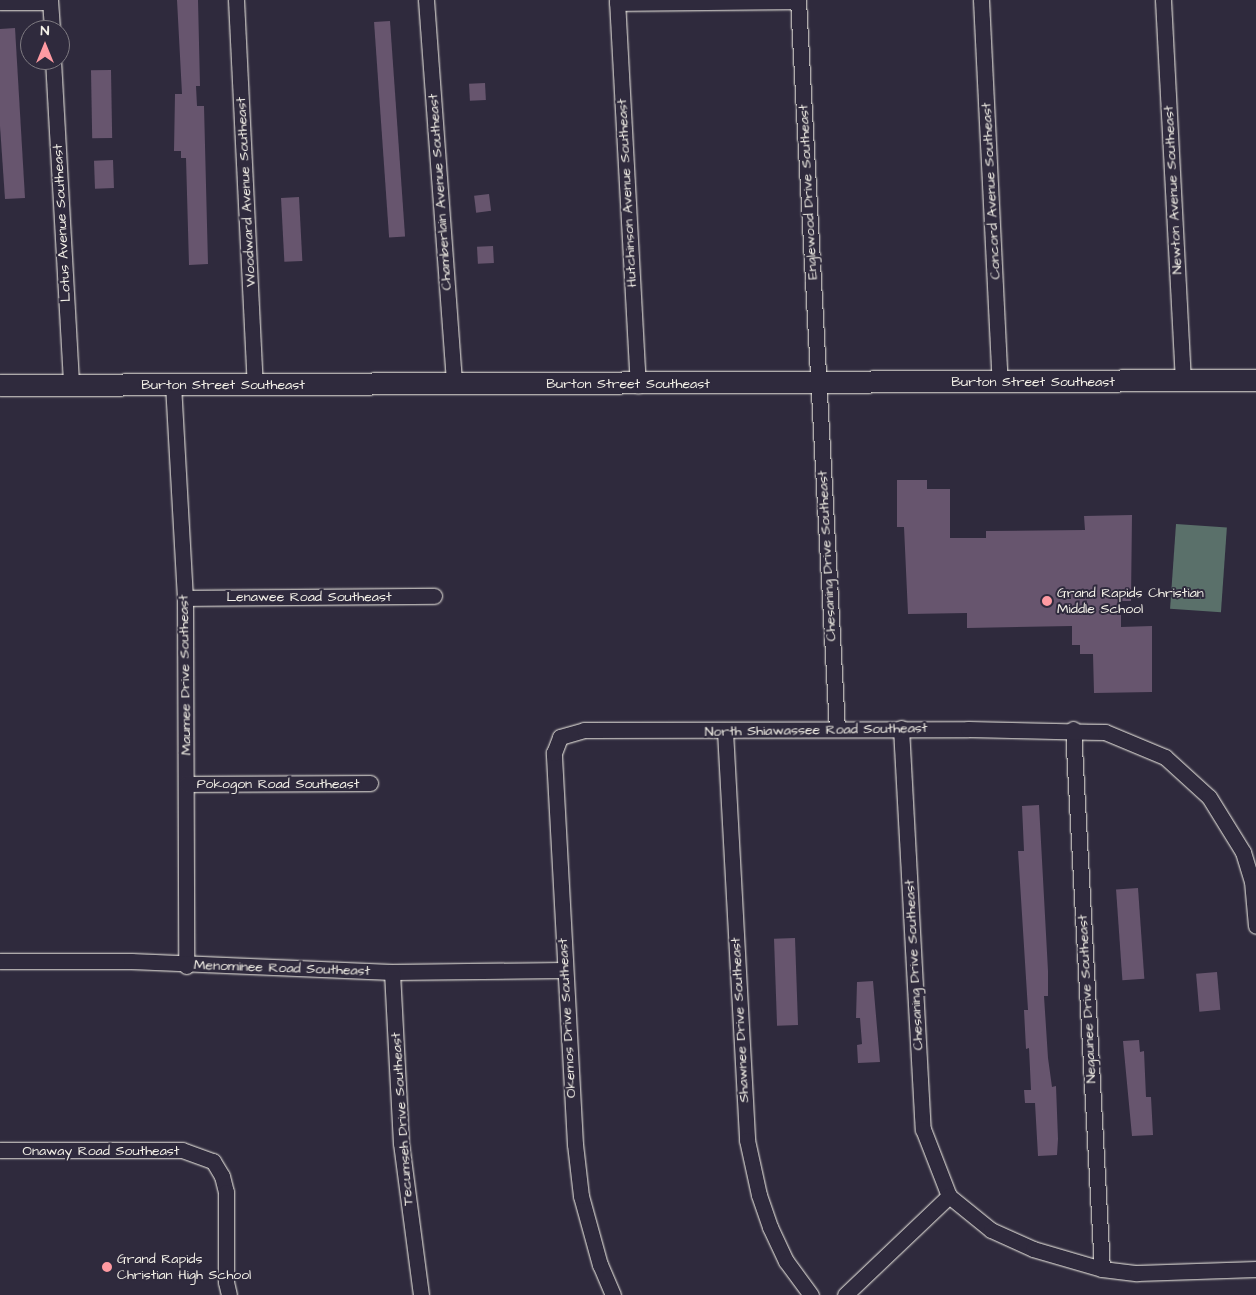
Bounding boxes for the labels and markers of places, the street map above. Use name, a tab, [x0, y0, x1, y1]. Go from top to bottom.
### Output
place label: Grand Rapids Christian Middle School	[1057, 585, 1204, 618]
marker: Grand Rapids Christian Middle School	[1041, 595, 1053, 607]
place label: Grand Rapids Christian High School	[117, 1251, 251, 1284]
marker: Grand Rapids Christian High School	[101, 1261, 113, 1273]

